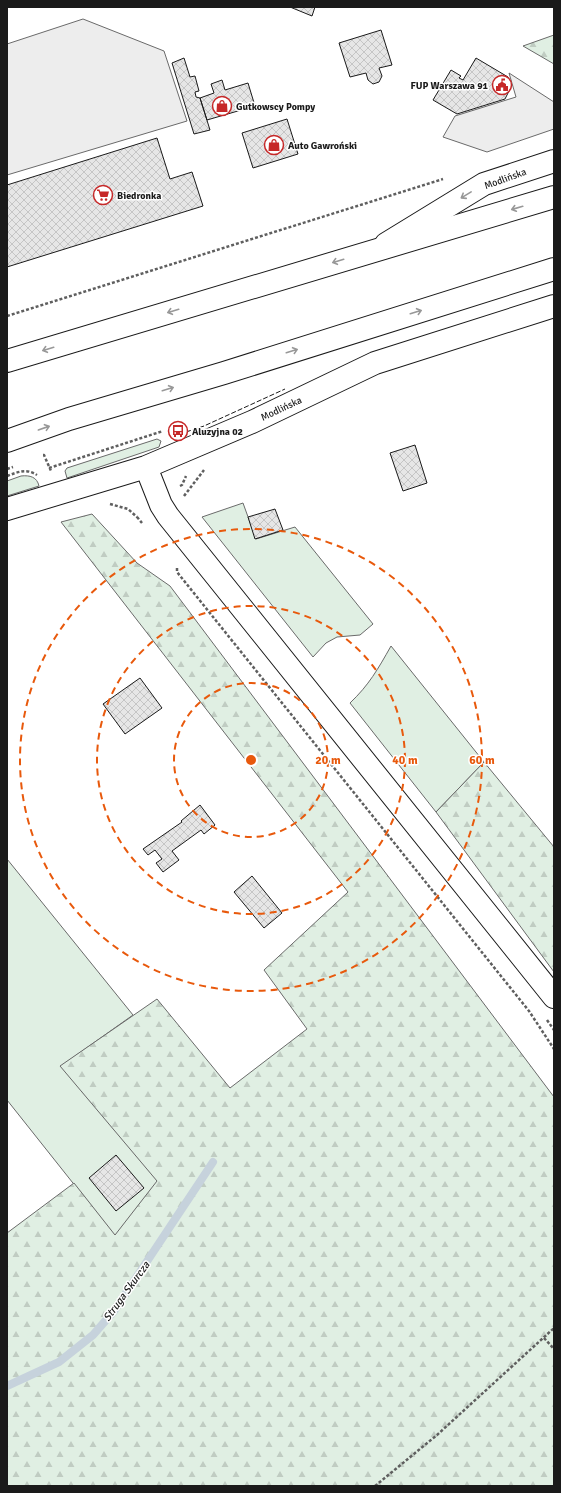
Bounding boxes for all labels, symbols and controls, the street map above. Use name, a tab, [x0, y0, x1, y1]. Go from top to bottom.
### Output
public building icon: FUP Warszawa 91	[491, 74, 513, 96]
place label: FUP Warszawa 91	[410, 80, 489, 92]
shop icon: Gutkowscy Pompy	[211, 95, 233, 117]
place label: Gutkowscy Pompy	[236, 101, 315, 113]
shop icon: Auto Gawroński	[263, 134, 285, 156]
place label: Auto Gawroński	[288, 140, 357, 152]
street label: Modlińska	[483, 166, 528, 192]
supermarket icon: Biedronka	[92, 184, 114, 206]
place label: Biedronka	[117, 190, 161, 202]
one-way arrow	[460, 192, 472, 200]
one-way arrow	[510, 205, 523, 212]
one-way arrow	[332, 258, 345, 265]
one-way arrow	[167, 308, 180, 315]
one-way arrow	[409, 308, 422, 315]
one-way arrow	[42, 346, 55, 353]
one-way arrow	[285, 347, 298, 354]
one-way arrow	[161, 385, 174, 392]
street label: Modlińska	[259, 394, 304, 424]
bus stop icon: Aluzyjna 02	[167, 420, 189, 442]
one-way arrow	[37, 424, 49, 432]
place label: Aluzyjna 02	[192, 426, 243, 438]
centre of rings	[244, 753, 258, 767]
text: 20 m	[315, 753, 341, 768]
text: 40 m	[392, 753, 418, 768]
text: 60 m	[469, 753, 495, 768]
water label: Struga Skurcza	[100, 1258, 153, 1324]

